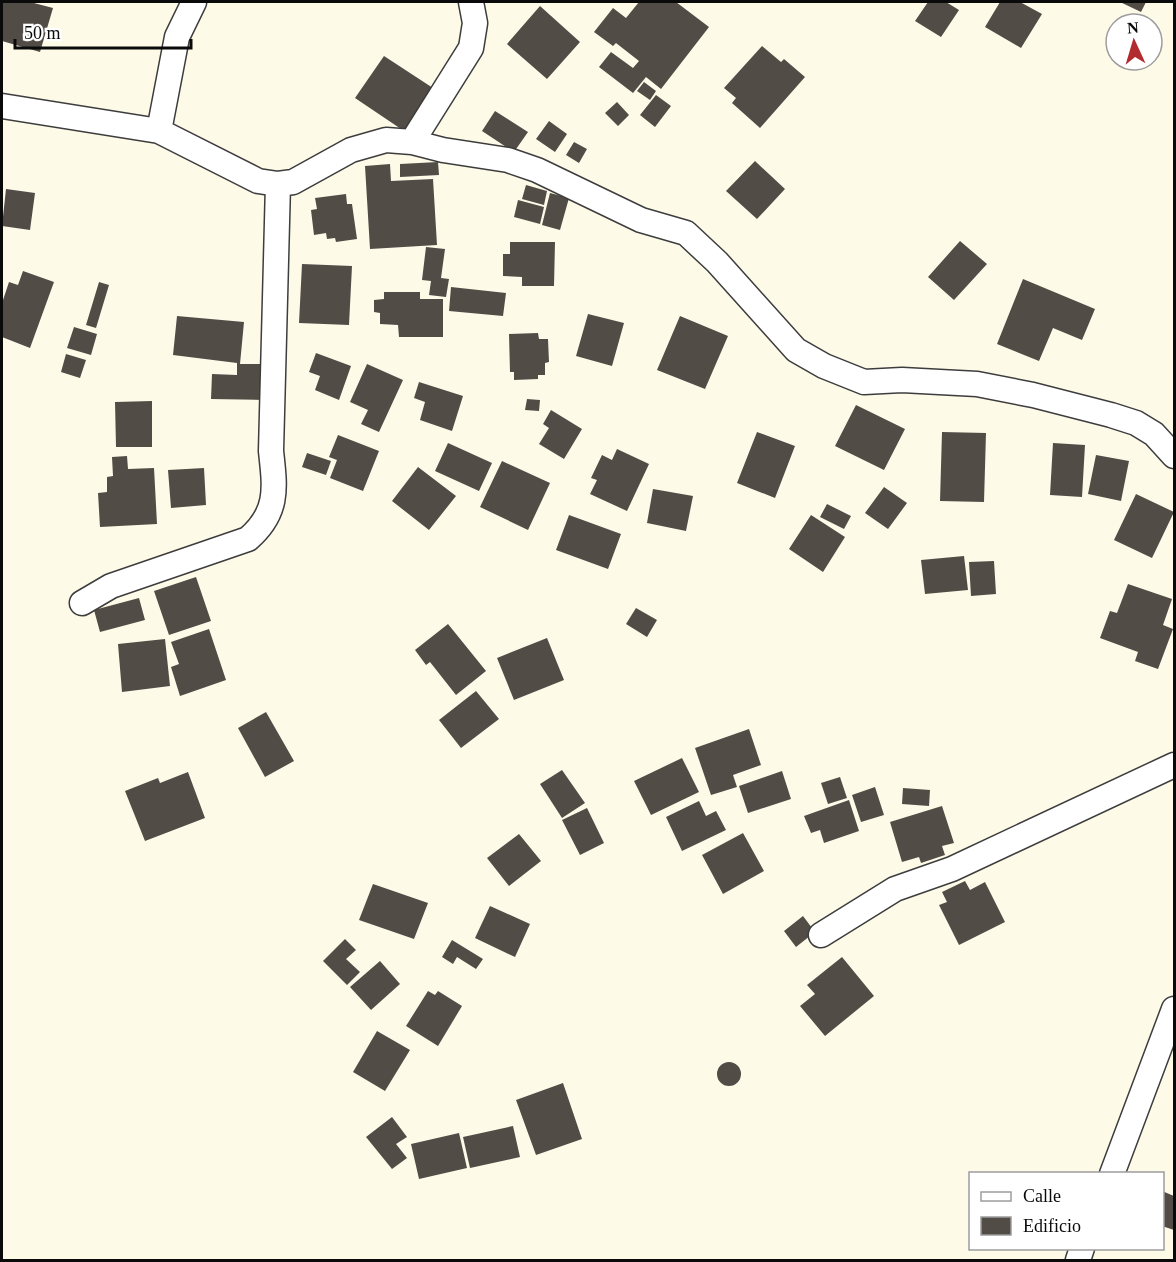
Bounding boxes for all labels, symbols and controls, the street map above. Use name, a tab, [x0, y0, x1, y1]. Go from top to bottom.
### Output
scale bar	[15, 12, 190, 50]
north arrow	[1104, 12, 1164, 72]
text: N	[1127, 19, 1140, 36]
text: 50 m	[24, 23, 61, 43]
legend	[969, 1172, 1164, 1250]
text: Calle	[1023, 1186, 1061, 1206]
text: Edificio	[1023, 1216, 1081, 1236]

